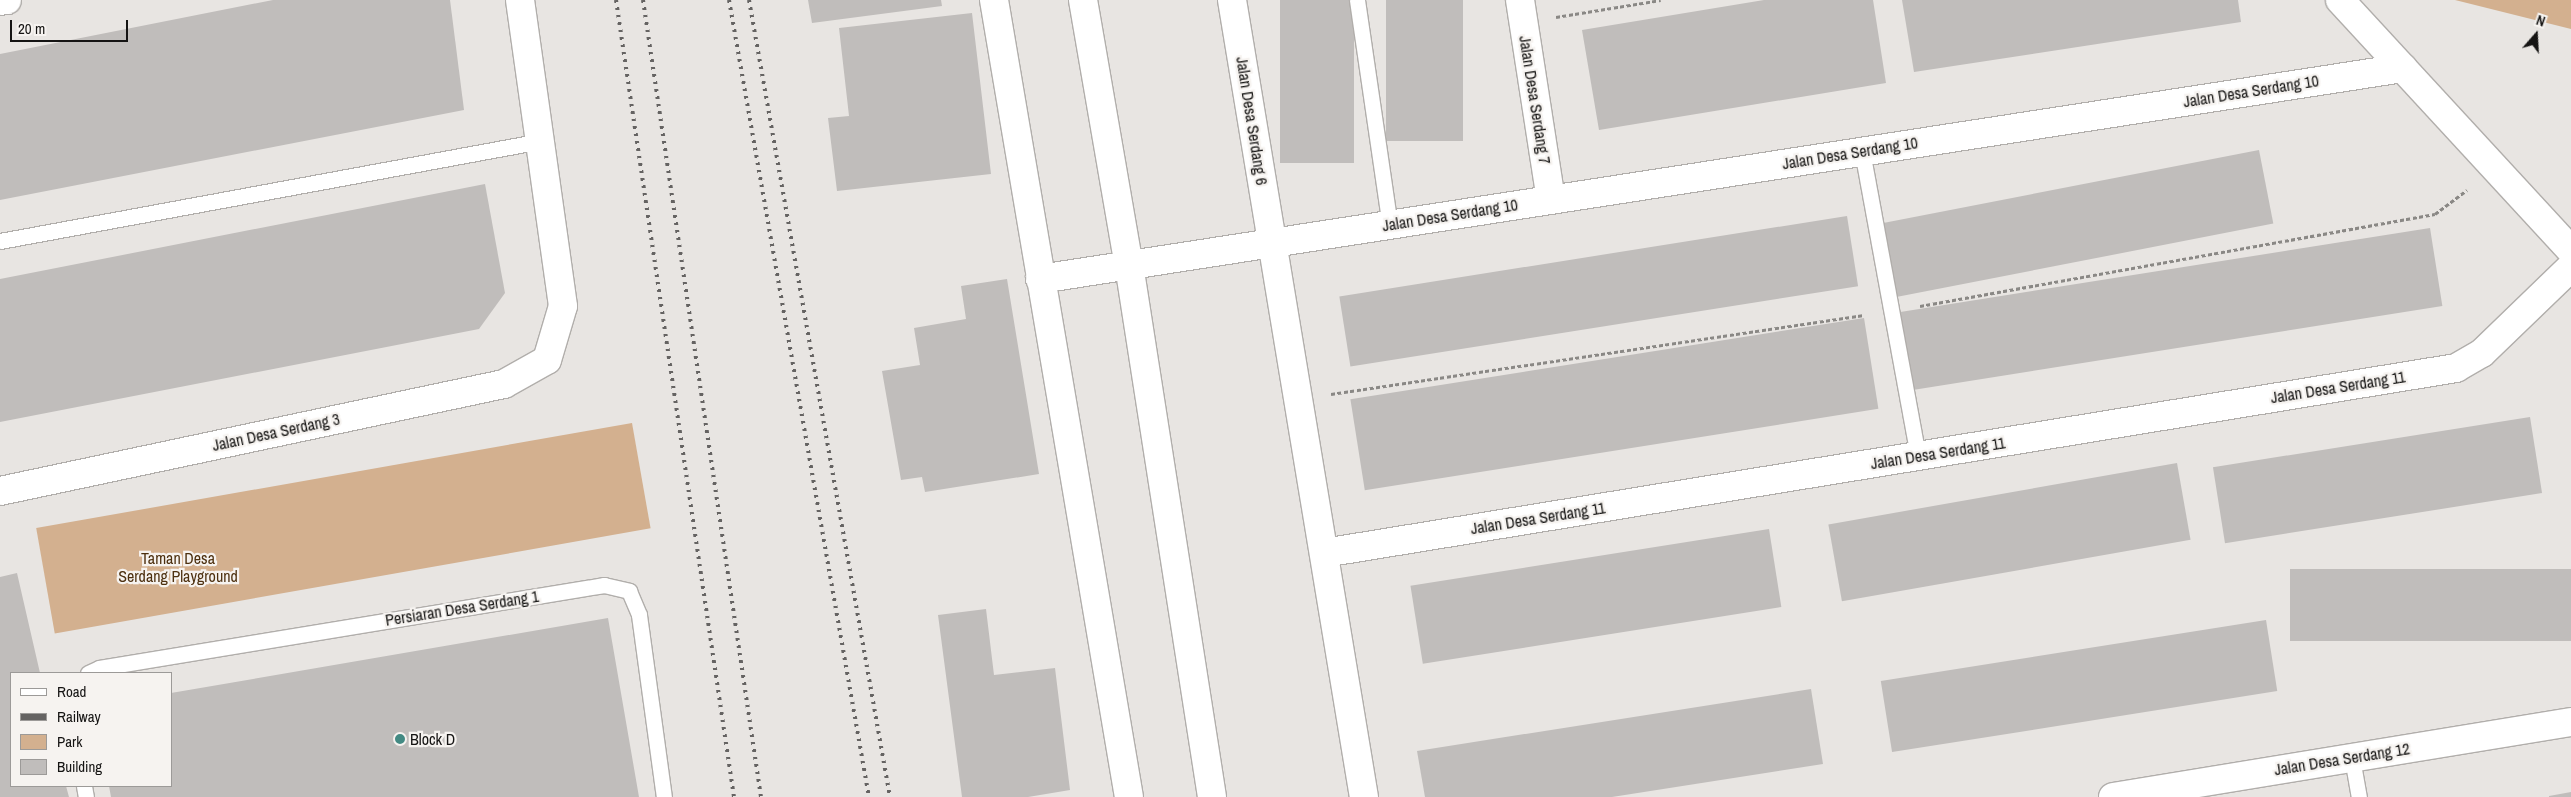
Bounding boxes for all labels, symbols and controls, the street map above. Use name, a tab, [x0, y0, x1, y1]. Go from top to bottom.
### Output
scale bar	[12, 10, 130, 42]
north arrow	[2511, 10, 2561, 60]
text: N	[2534, 11, 2548, 31]
text: 20 m	[18, 18, 45, 39]
street label: Jalan Desa Serdang 7	[1515, 34, 1555, 166]
street label: Jalan Desa Serdang 6	[1232, 55, 1272, 187]
street label: Jalan Desa Serdang 10	[2182, 71, 2320, 111]
street label: Jalan Desa Serdang 10	[1781, 133, 1919, 173]
street label: Jalan Desa Serdang 10	[1381, 195, 1519, 235]
street label: Jalan Desa Serdang 11	[2269, 367, 2407, 407]
street label: Jalan Desa Serdang 3	[211, 409, 341, 455]
street label: Jalan Desa Serdang 11	[1869, 433, 2007, 473]
street label: Jalan Desa Serdang 11	[1469, 498, 1607, 538]
park label: Taman Desa Serdang Playground	[118, 548, 238, 586]
street label: Persiaran Desa Serdang 1	[384, 586, 540, 630]
legend	[10, 672, 172, 787]
text: Road	[57, 681, 86, 702]
text: Railway	[57, 706, 101, 727]
place label: Block D	[410, 729, 455, 749]
text: Park	[57, 731, 82, 752]
marker: Block D	[394, 733, 406, 745]
street label: Jalan Desa Serdang 12	[2273, 739, 2411, 779]
text: Building	[57, 756, 102, 777]

